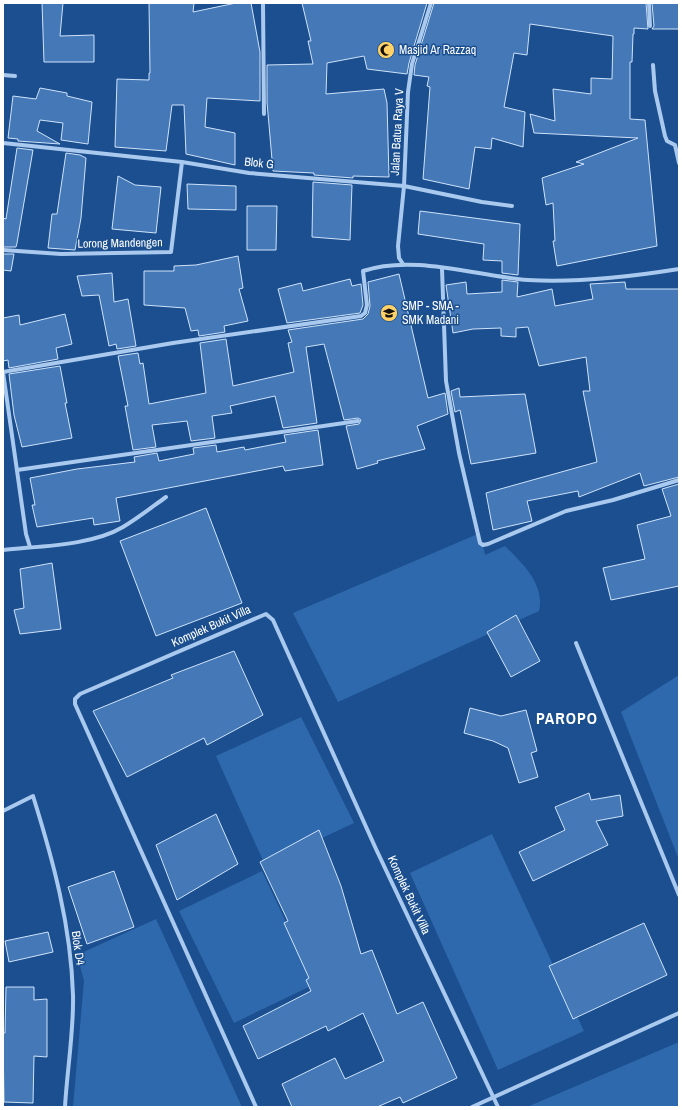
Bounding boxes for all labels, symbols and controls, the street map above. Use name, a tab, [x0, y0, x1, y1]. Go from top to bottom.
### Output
mosque icon: Masjid Ar Razzaq	[376, 40, 396, 60]
place label: Masjid Ar Razzaq	[399, 42, 476, 58]
street label: Jalan Batua Raya V	[387, 88, 407, 176]
street label: Blok G	[243, 153, 275, 173]
street label: Lorong Mandengen	[77, 234, 163, 252]
place label: SMP - SMA - SMK Madani	[402, 298, 459, 328]
school or university icon: SMP - SMA - SMK Madani	[379, 303, 399, 323]
street label: Komplek Bukit Villa	[169, 601, 254, 651]
district label: PAROPO	[536, 707, 598, 729]
street label: Komplek Bukit Villa	[384, 853, 434, 937]
street label: Blok D4	[68, 930, 88, 967]

